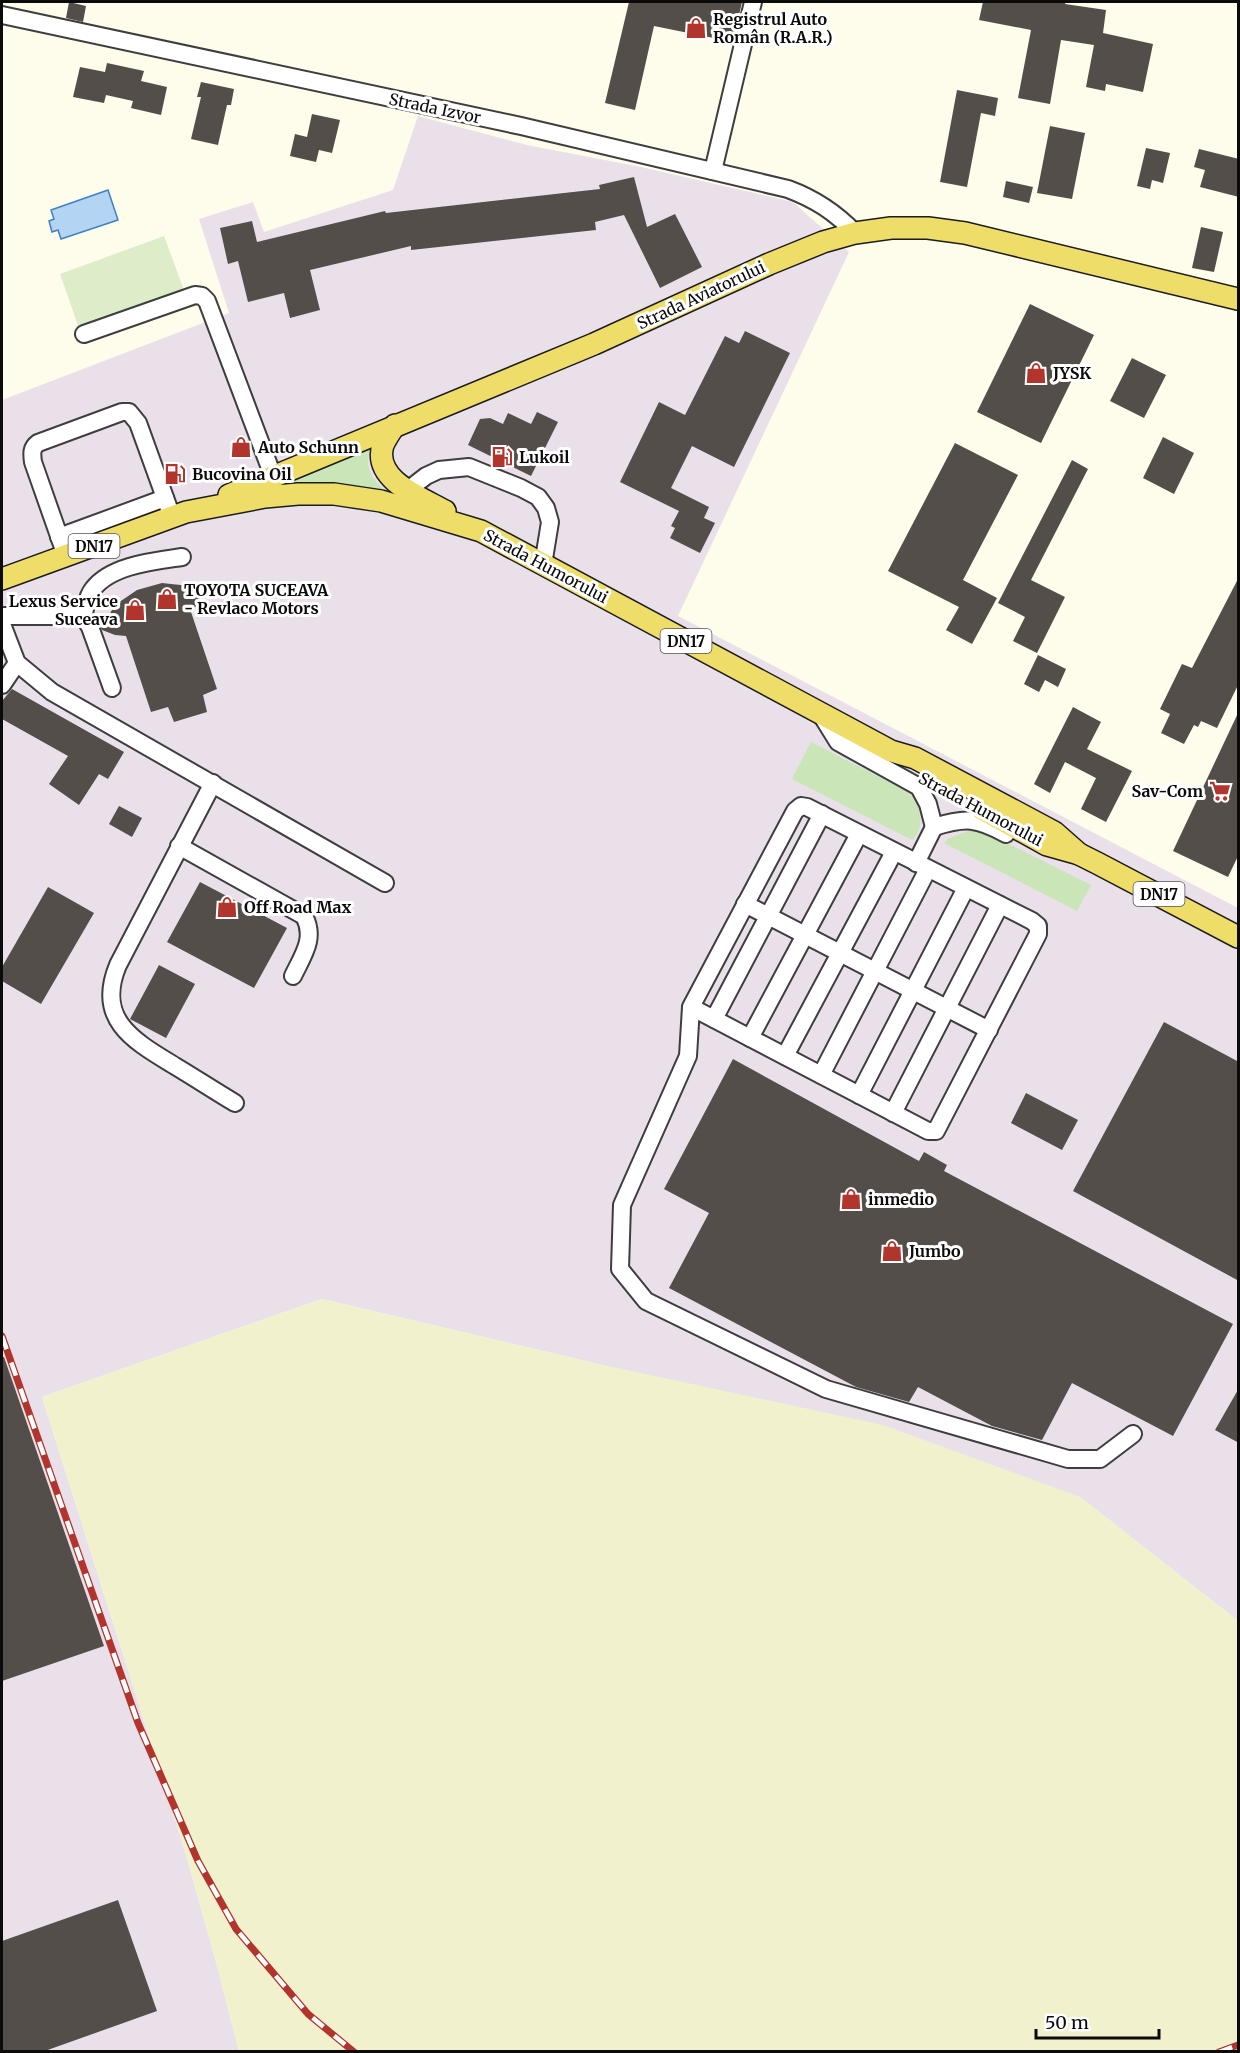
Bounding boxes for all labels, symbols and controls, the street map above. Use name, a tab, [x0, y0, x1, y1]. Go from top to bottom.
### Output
place label: Registrul Auto Român (R.A.R.)	[713, 9, 832, 47]
shop icon: Registrul Auto Român (R.A.R.)	[684, 16, 708, 40]
street label: Strada Izvor	[387, 88, 483, 128]
street label: Strada Aviatorului	[634, 257, 768, 333]
shop icon: JYSK	[1024, 361, 1048, 385]
place label: JYSK	[1052, 363, 1091, 383]
shop icon: Auto Schunn	[229, 435, 253, 459]
place label: Auto Schunn	[257, 437, 359, 457]
fuel station icon: Lukoil	[490, 445, 514, 469]
place label: Lukoil	[519, 447, 569, 467]
fuel station icon: Bucovina Oil	[163, 462, 187, 486]
place label: Bucovina Oil	[192, 464, 292, 484]
street label: Strada Humorului	[480, 525, 612, 607]
road number: DN17	[68, 534, 119, 558]
place label: TOYOTA SUCEAVA - Revlaco Motors	[184, 580, 329, 618]
shop icon: TOYOTA SUCEAVA - Revlaco Motors	[155, 587, 179, 611]
place label: Lexus Service Suceava	[9, 591, 118, 629]
shop icon: Lexus Service Suceava	[123, 598, 147, 622]
road number: DN17	[660, 629, 712, 653]
street label: Strada Humorului	[915, 768, 1047, 850]
supermarket icon: Sav-Com	[1208, 779, 1232, 803]
place label: Sav-Com	[1132, 781, 1203, 801]
road number: DN17	[1134, 882, 1184, 906]
shop icon: Off Road Max	[215, 895, 239, 919]
place label: Off Road Max	[244, 897, 351, 917]
shop icon: inmedio	[839, 1187, 863, 1211]
place label: inmedio	[868, 1189, 934, 1209]
shop icon: Jumbo	[880, 1239, 904, 1263]
place label: Jumbo	[908, 1241, 961, 1261]
scale bar	[1036, 2002, 1159, 2040]
text: 50 m	[1045, 2011, 1089, 2034]

